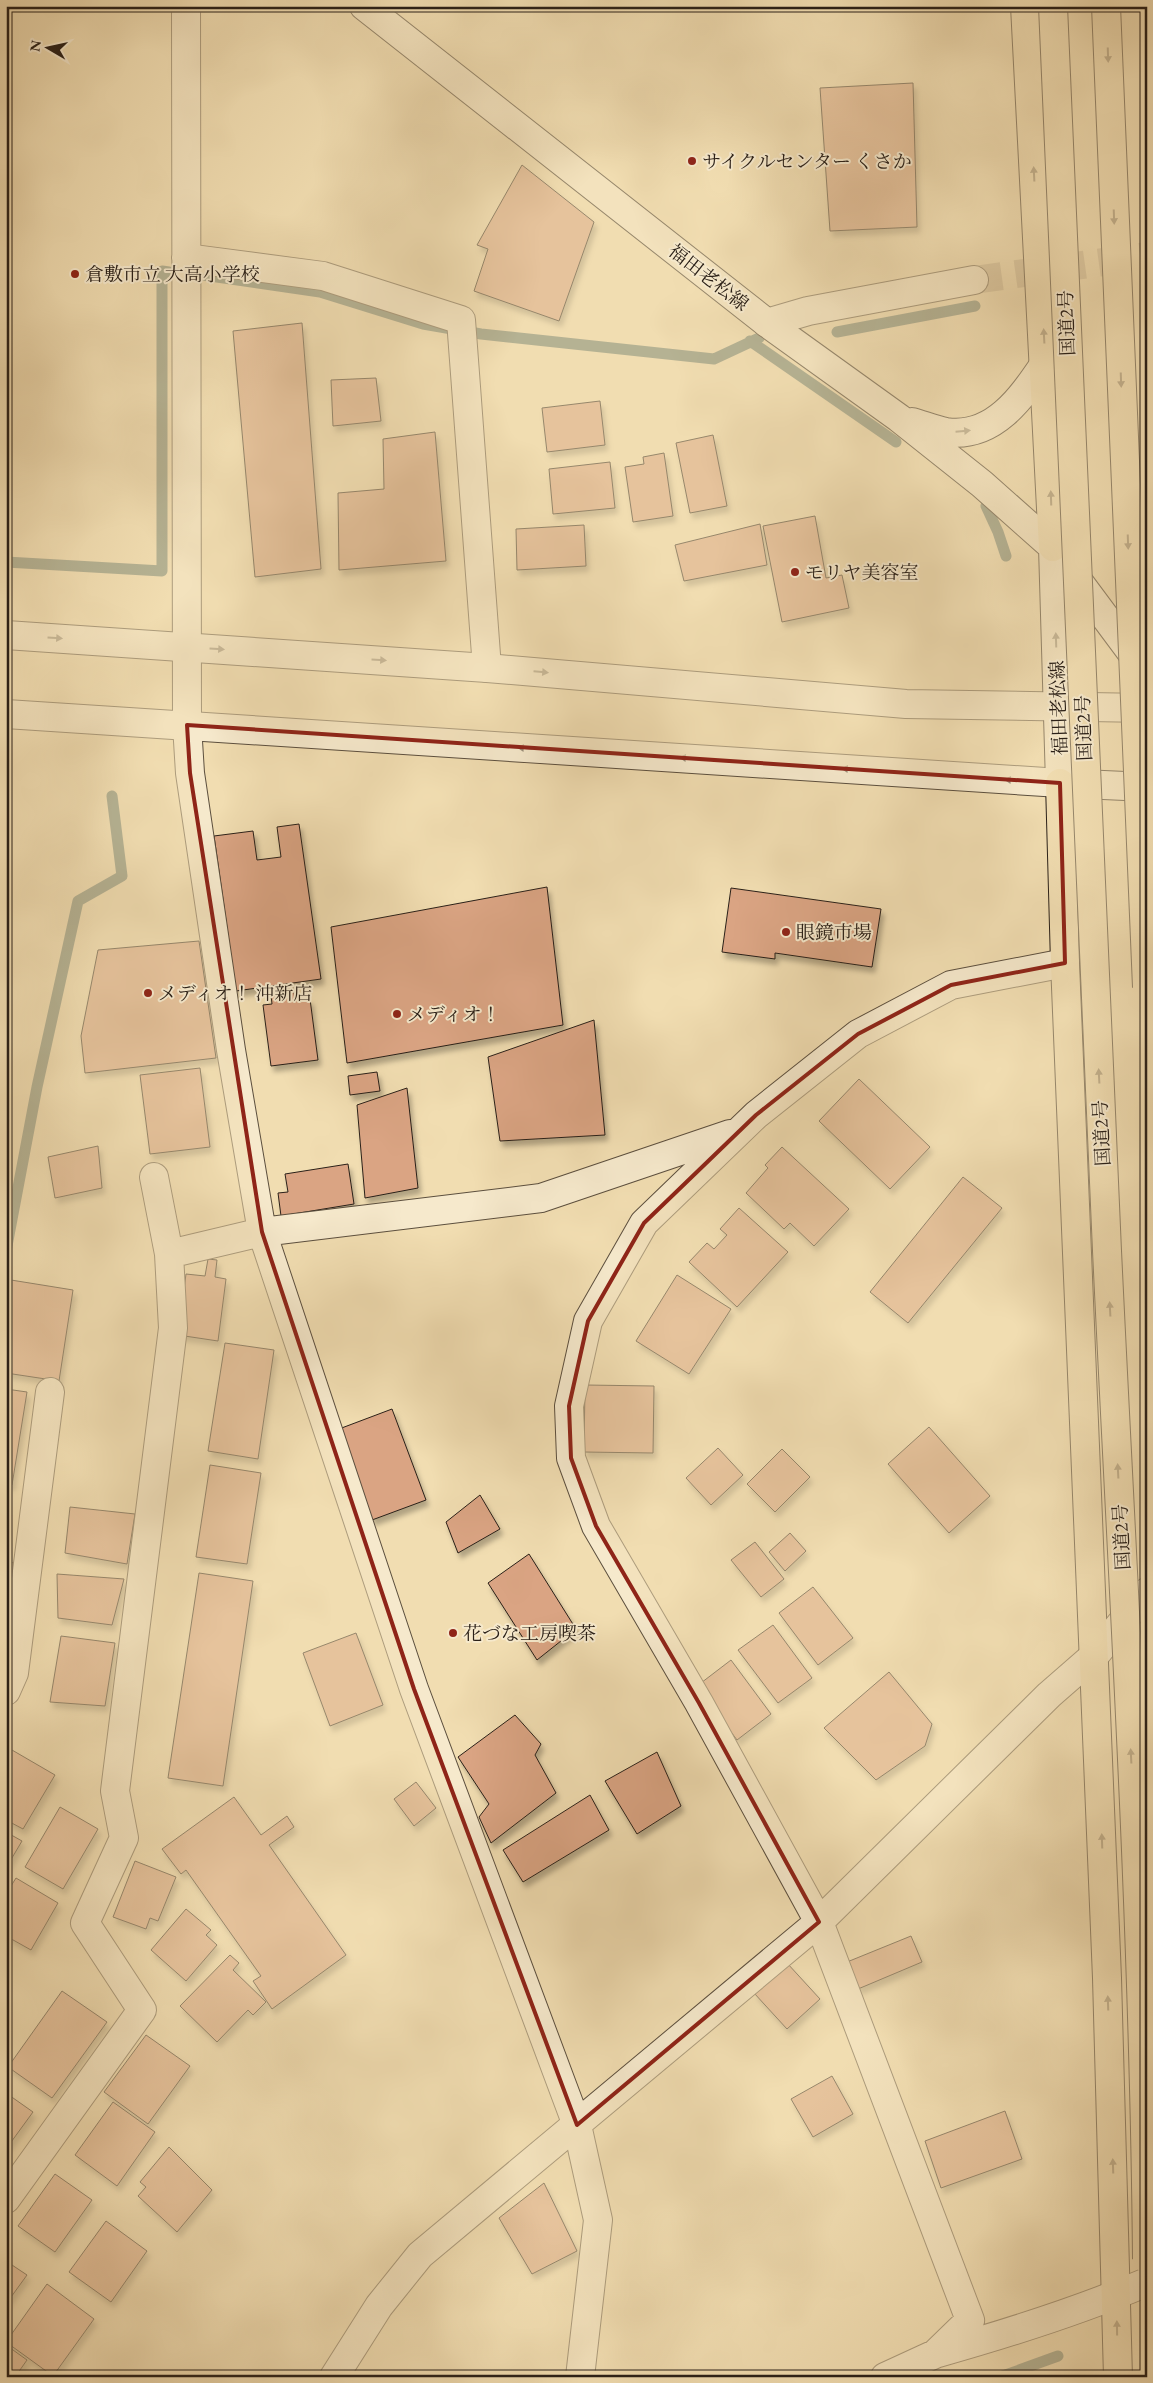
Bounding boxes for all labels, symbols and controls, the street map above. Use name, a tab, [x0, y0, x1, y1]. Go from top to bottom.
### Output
north arrow	[22, 22, 72, 72]
text: N	[25, 38, 45, 53]
one-way arrow	[1104, 47, 1112, 63]
place label: サイクルセンター くさか	[702, 149, 912, 174]
marker: サイクルセンター くさか	[686, 155, 698, 167]
one-way arrow	[1030, 165, 1038, 181]
one-way arrow	[1111, 210, 1119, 226]
street label: 福田老松線	[664, 238, 754, 316]
place label: 倉敷市立 大高小学校	[85, 262, 260, 287]
marker: 倉敷市立 大高小学校	[69, 268, 81, 280]
street label: 国道2号	[1053, 290, 1080, 356]
one-way arrow	[1039, 328, 1047, 344]
one-way arrow	[1117, 372, 1125, 388]
one-way arrow	[955, 427, 971, 435]
one-way arrow	[1047, 490, 1055, 506]
one-way arrow	[1124, 534, 1132, 550]
place label: モリヤ美容室	[805, 560, 919, 585]
marker: モリヤ美容室	[789, 566, 801, 578]
one-way arrow	[1052, 632, 1060, 648]
one-way arrow	[47, 635, 63, 643]
one-way arrow	[209, 645, 225, 653]
one-way arrow	[371, 656, 387, 664]
street label: 福田老松線	[1044, 660, 1073, 756]
one-way arrow	[533, 669, 549, 677]
street label: 国道2号	[1070, 695, 1097, 761]
one-way arrow	[517, 743, 533, 751]
one-way arrow	[679, 754, 695, 762]
one-way arrow	[841, 765, 857, 773]
one-way arrow	[1003, 775, 1019, 783]
place label: 眼鏡市場	[796, 920, 872, 945]
marker: 眼鏡市場	[780, 926, 792, 938]
place label: メディオ！ 沖新店	[158, 981, 312, 1006]
marker: メディオ！ 沖新店	[142, 987, 154, 999]
place label: メディオ！	[407, 1002, 500, 1027]
marker: メディオ！	[391, 1008, 403, 1020]
one-way arrow	[1094, 1068, 1102, 1084]
street label: 国道2号	[1087, 1099, 1116, 1167]
one-way arrow	[1105, 1300, 1113, 1316]
one-way arrow	[1113, 1463, 1121, 1479]
street label: 国道2号	[1107, 1503, 1136, 1571]
place label: 花づな工房喫茶	[463, 1621, 596, 1646]
marker: 花づな工房喫茶	[447, 1627, 459, 1639]
one-way arrow	[1127, 1747, 1135, 1763]
one-way arrow	[1098, 1832, 1106, 1848]
one-way arrow	[1104, 1995, 1112, 2011]
one-way arrow	[1109, 2157, 1117, 2173]
one-way arrow	[1113, 2320, 1121, 2336]

